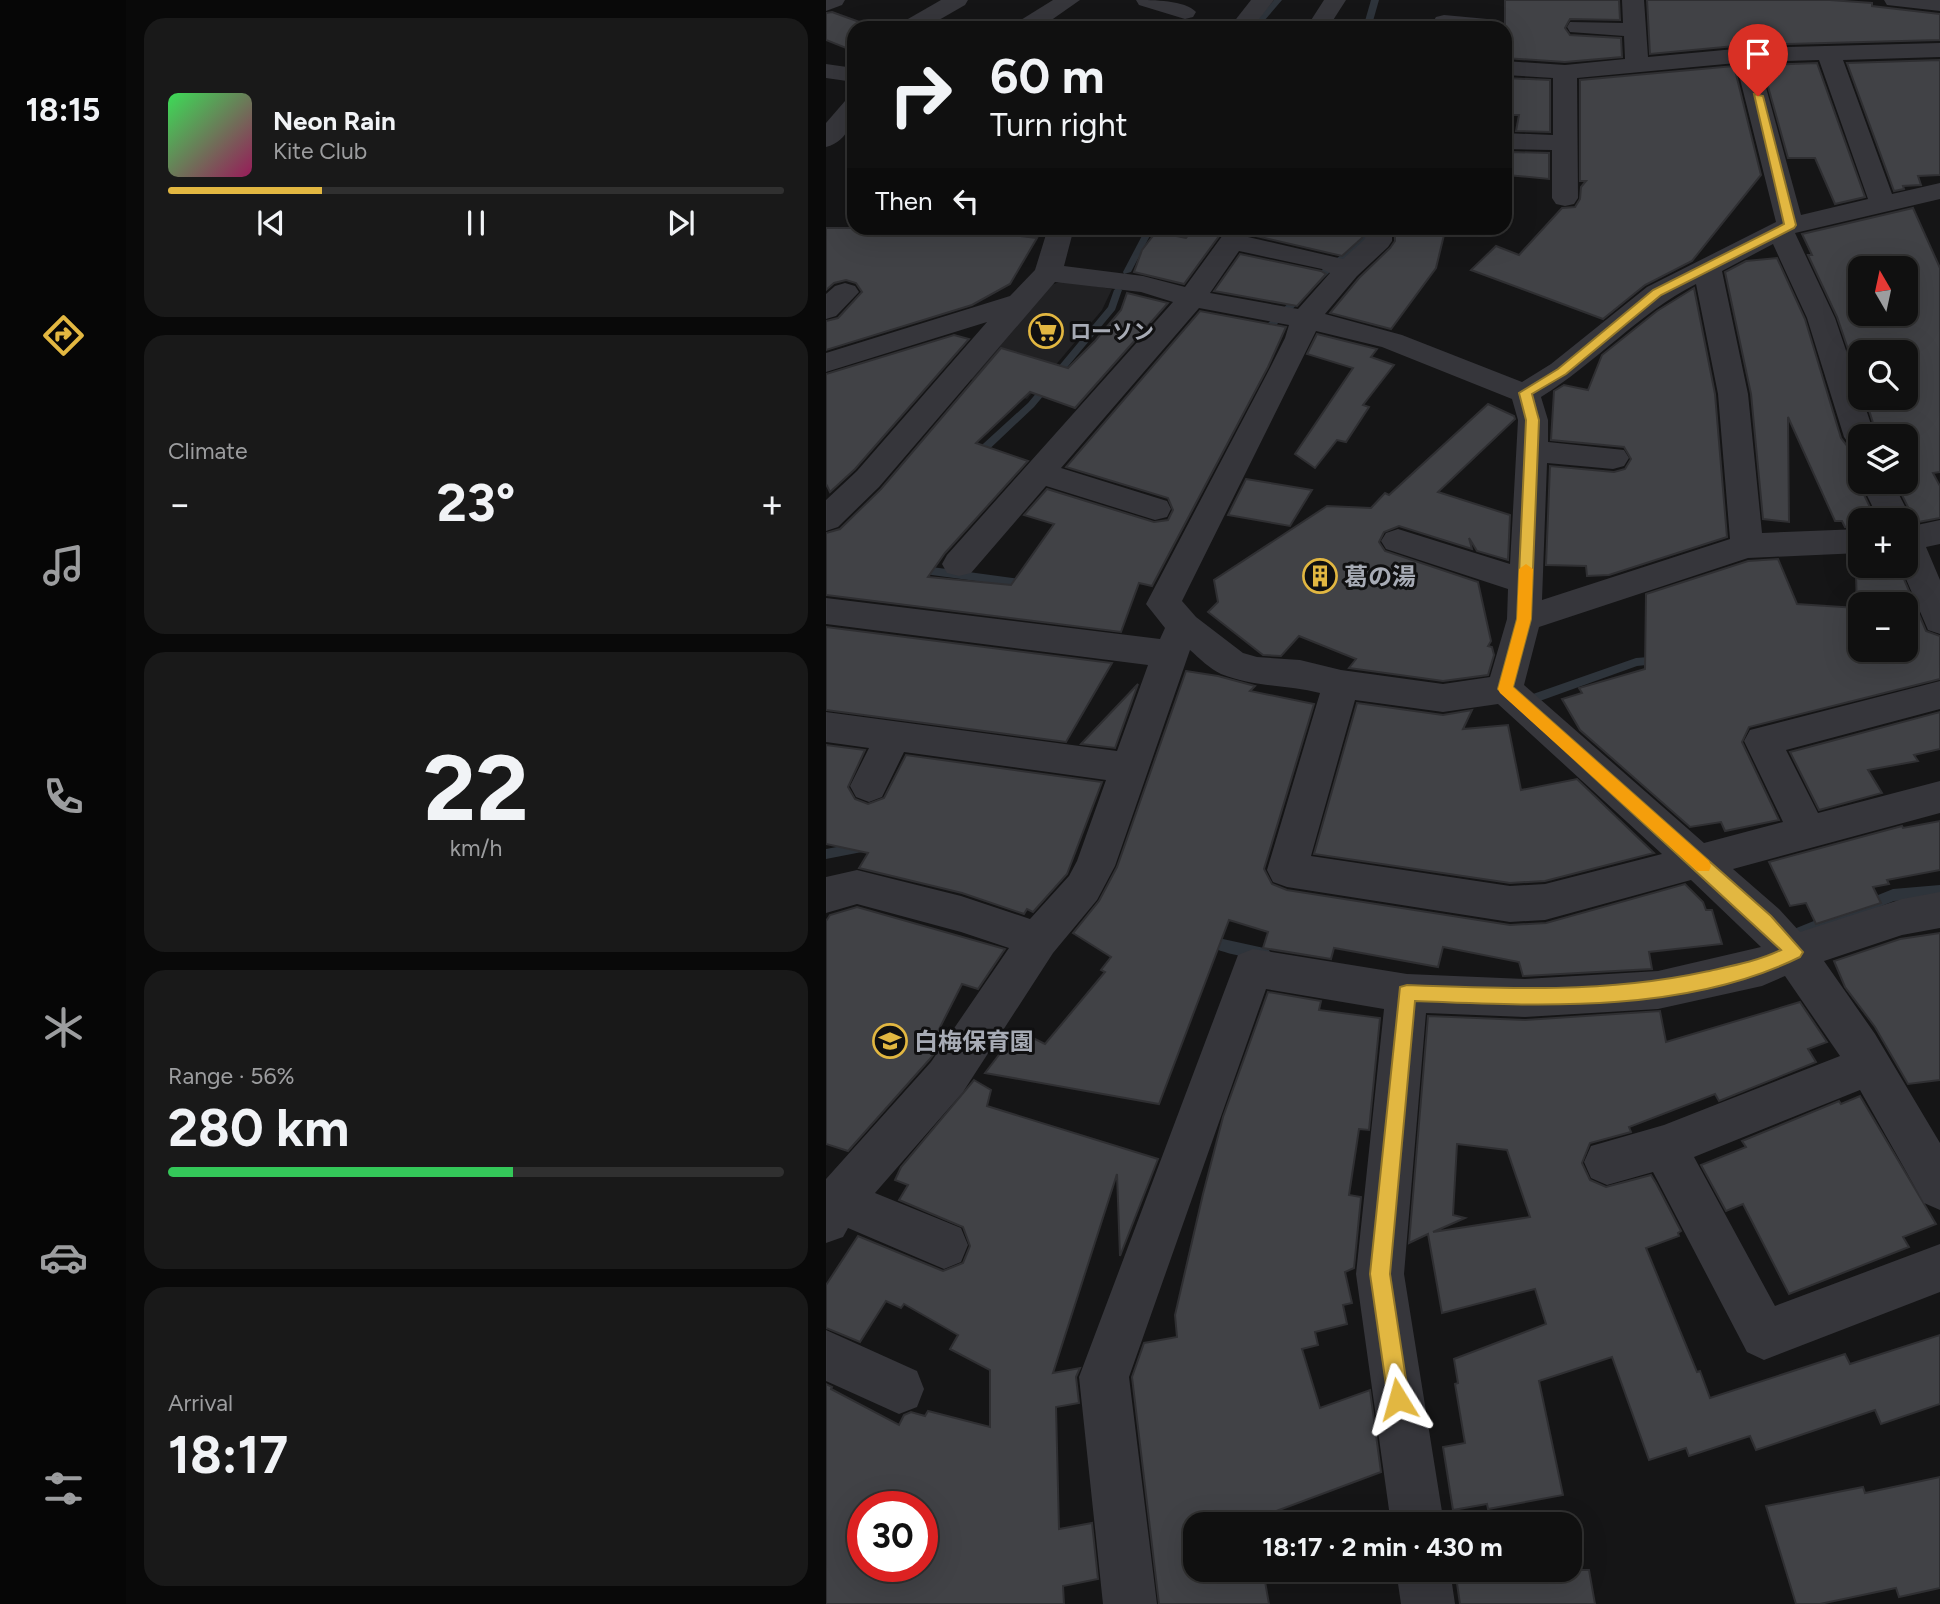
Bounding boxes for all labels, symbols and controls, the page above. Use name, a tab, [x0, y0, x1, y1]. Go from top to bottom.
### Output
pin	[1728, 24, 1788, 96]
icon: arrive	[1739, 35, 1777, 73]
text: 60 m	[990, 46, 1105, 105]
icon: right	[875, 49, 966, 140]
text: 18:15	[26, 91, 100, 129]
text: Neon Rain	[273, 105, 396, 137]
text: Turn right	[990, 106, 1128, 144]
text: Kite Club	[273, 137, 367, 165]
icon: left	[947, 182, 985, 220]
text: Then	[875, 185, 933, 217]
icon: previous	[252, 204, 290, 242]
icon: pause	[457, 204, 495, 242]
icon: next	[662, 204, 700, 242]
north arrow	[1848, 256, 1918, 326]
map controls	[1848, 256, 1918, 662]
icon: directions	[39, 311, 88, 360]
supermarket icon: ローソン	[1027, 312, 1065, 350]
place label: ローソン	[1070, 319, 1154, 344]
button: search	[1848, 340, 1918, 410]
button: layers	[1848, 424, 1918, 494]
text: Climate	[168, 437, 247, 465]
text: 23°	[437, 472, 515, 534]
text: −	[168, 481, 192, 527]
text: +	[760, 481, 784, 527]
button: +	[1848, 508, 1918, 578]
icon: music	[39, 541, 88, 590]
building icon: 葛の湯	[1301, 557, 1339, 595]
place label: 葛の湯	[1344, 562, 1416, 591]
button: −	[1848, 592, 1918, 662]
text: 22	[423, 734, 529, 843]
icon: phone	[39, 772, 88, 821]
text: km/h	[450, 834, 502, 862]
icon: climate	[39, 1003, 88, 1052]
school or university icon: 白梅保育園	[871, 1022, 909, 1060]
place label: 白梅保育園	[914, 1027, 1034, 1056]
text: Range · 56%	[168, 1062, 295, 1090]
text: 280 km	[168, 1097, 349, 1159]
icon: car	[39, 1233, 88, 1282]
position arrow	[1361, 1362, 1435, 1436]
text: Arrival	[168, 1389, 233, 1417]
text: 18:17	[168, 1424, 288, 1486]
icon: filters	[39, 1464, 88, 1513]
speed limit sign: 30	[847, 1491, 938, 1582]
text: 18:17 · 2 min · 430 m	[1262, 1531, 1503, 1563]

